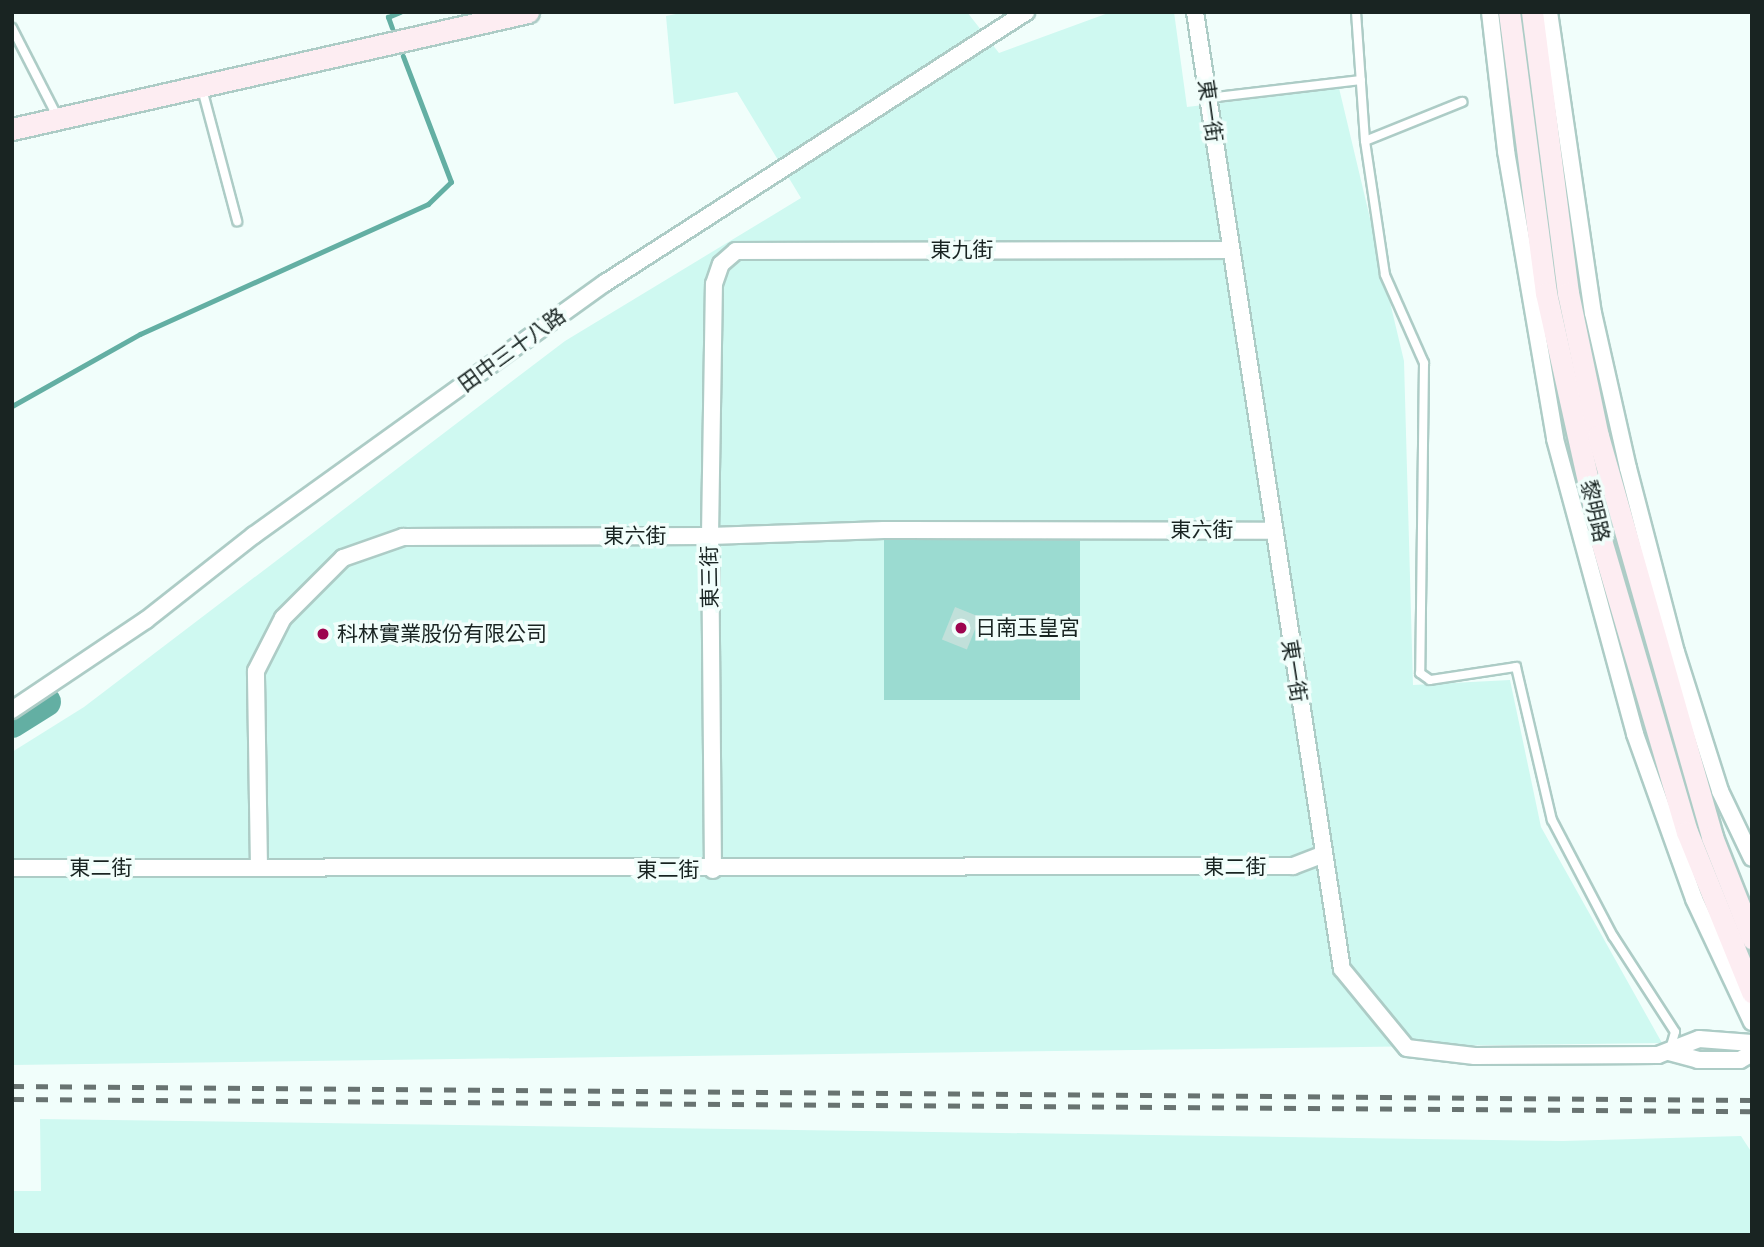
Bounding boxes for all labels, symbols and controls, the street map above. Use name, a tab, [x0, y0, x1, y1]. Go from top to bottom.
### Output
street label: 東一街	[1193, 78, 1227, 144]
street label: 東九街	[931, 237, 993, 263]
street label: 田中三十八路	[454, 303, 570, 397]
street label: 黎明路	[1576, 477, 1614, 545]
street label: 東六街	[1171, 517, 1233, 543]
street label: 東六街	[604, 523, 666, 549]
street label: 東三街	[697, 545, 723, 609]
place label: 日南玉皇宮	[975, 615, 1080, 641]
marker: 日南玉皇宮	[953, 620, 969, 636]
place label: 科林實業股份有限公司	[337, 621, 547, 647]
marker: 科林實業股份有限公司	[315, 626, 331, 642]
street label: 東一街	[1277, 638, 1311, 704]
street label: 東二街	[1204, 854, 1266, 880]
street label: 東二街	[70, 855, 132, 881]
street label: 東二街	[637, 857, 699, 883]

